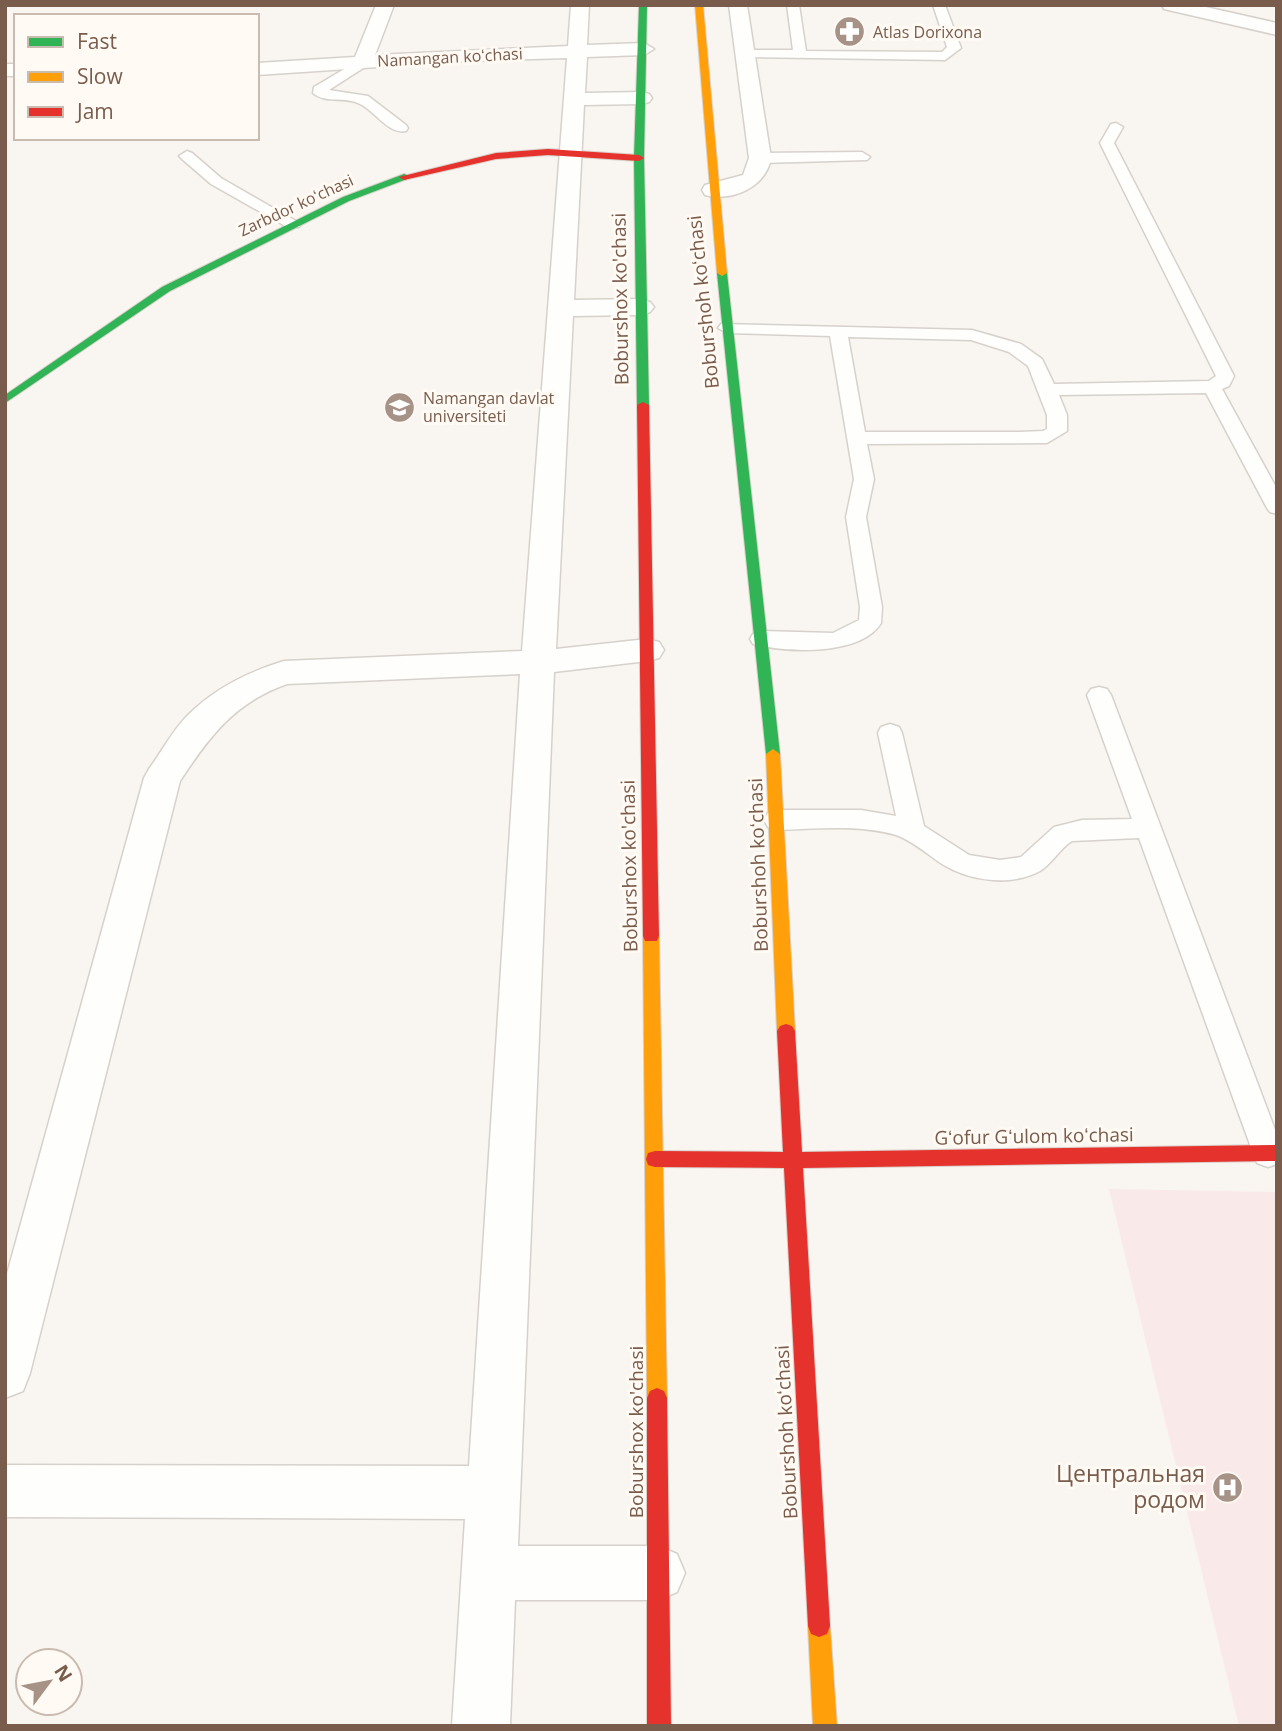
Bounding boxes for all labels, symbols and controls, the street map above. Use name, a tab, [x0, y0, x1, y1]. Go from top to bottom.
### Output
legend	[14, 14, 259, 140]
pharmacy icon: Atlas Dorixona	[833, 15, 867, 49]
place label: Atlas Dorixona	[873, 21, 982, 43]
text: Fast	[77, 27, 117, 55]
street label: Namangan koʻchasi	[377, 42, 523, 72]
text: Slow	[77, 62, 123, 90]
text: Jam	[75, 97, 114, 125]
street label: Zarbdor koʻchasi	[235, 169, 357, 241]
street label: Boburshox ko'chasi	[605, 213, 635, 385]
street label: Boburshoh koʻchasi	[681, 214, 725, 390]
place label: Namangan davlat universiteti	[423, 387, 555, 427]
school or university icon: Namangan davlat universiteti	[383, 390, 417, 424]
street label: Boburshoh koʻchasi	[742, 777, 774, 953]
street label: Boburshox ko'chasi	[614, 780, 644, 952]
street label: Gʻofur Gʻulom koʻchasi	[934, 1121, 1134, 1151]
street label: Boburshoh koʻchasi	[768, 1344, 804, 1520]
street label: Boburshox ko'chasi	[623, 1346, 649, 1518]
place label: Центральная родом	[1056, 1457, 1205, 1515]
hospital icon: Центральная родом	[1211, 1470, 1245, 1504]
north arrow	[14, 1647, 84, 1717]
text: N	[48, 1660, 79, 1686]

